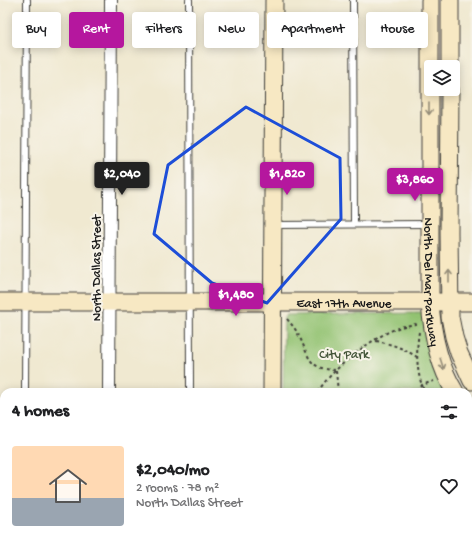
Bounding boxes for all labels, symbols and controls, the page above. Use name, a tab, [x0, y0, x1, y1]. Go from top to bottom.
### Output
chip: Buy	[12, 12, 61, 48]
chip: Rent	[69, 12, 124, 48]
chip: Filters	[132, 12, 196, 48]
chip: New	[204, 12, 259, 48]
chip: Apartment	[267, 12, 358, 48]
chip: House	[366, 12, 428, 48]
map controls	[424, 60, 460, 96]
button: layers	[424, 60, 460, 96]
one-way arrow	[425, 102, 433, 115]
pin: $2,040	[89, 162, 155, 196]
pin: $1,820	[254, 162, 320, 196]
text: $2,040	[103, 167, 141, 182]
text: $1,820	[269, 167, 305, 182]
pin: $3,860	[382, 168, 448, 202]
text: $3,860	[396, 173, 434, 188]
street label: North Dallas Street	[90, 213, 105, 321]
street label: North Del Mar Parkway	[420, 218, 442, 349]
one-way arrow	[445, 270, 453, 283]
pin: $1,480	[203, 283, 269, 317]
text: $1,480	[218, 288, 254, 303]
street label: East 17th Avenue	[296, 297, 392, 312]
park label: City Park	[319, 348, 370, 363]
one-way arrow	[439, 357, 446, 370]
icon: filters	[438, 401, 460, 423]
text: 4 homes	[12, 402, 69, 422]
text: $2,040/mo	[136, 461, 210, 481]
icon: home	[44, 462, 92, 510]
icon: heart	[438, 475, 460, 497]
text: 2 rooms · 78 m²	[136, 481, 219, 496]
text: North Dallas Street	[136, 496, 242, 511]

